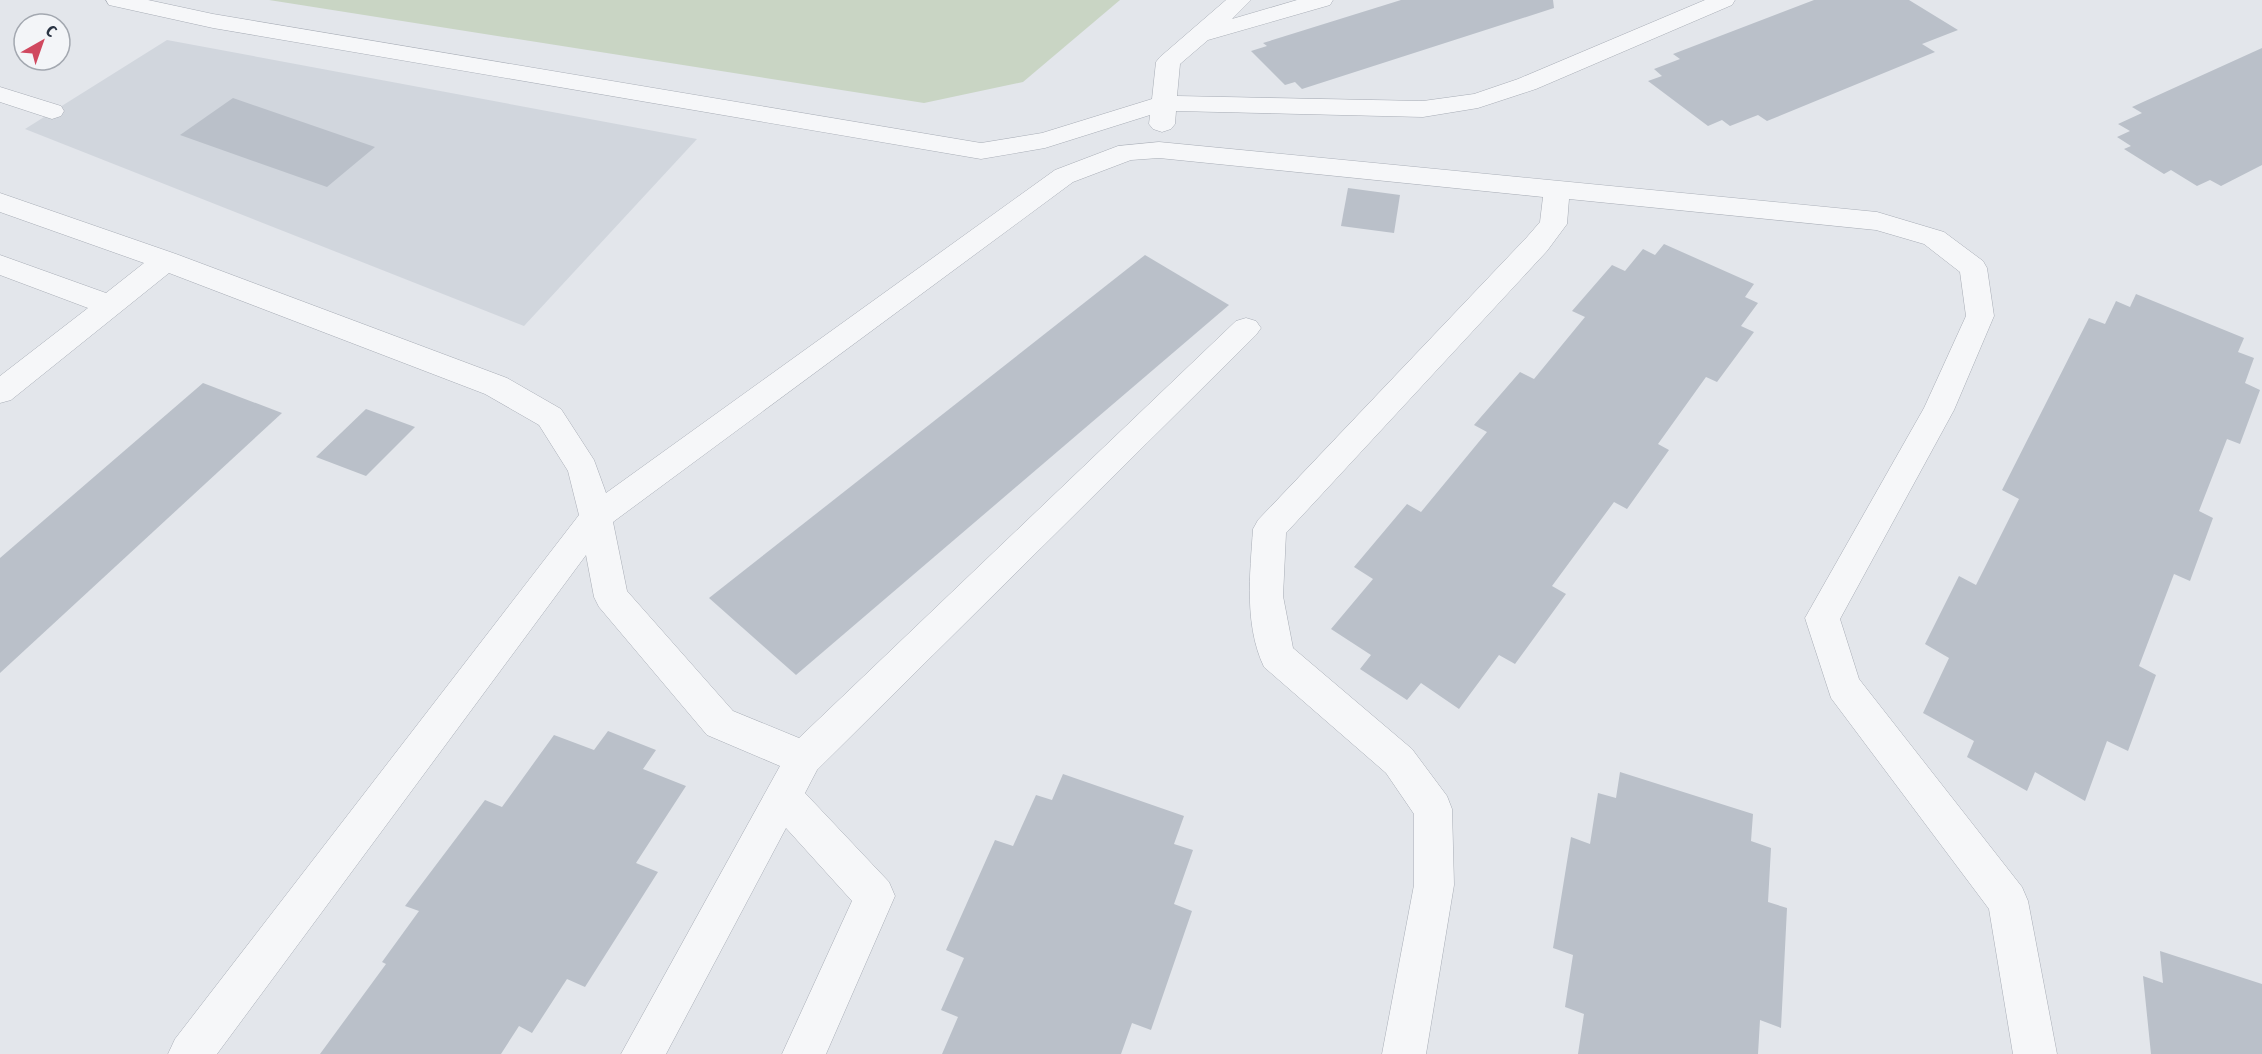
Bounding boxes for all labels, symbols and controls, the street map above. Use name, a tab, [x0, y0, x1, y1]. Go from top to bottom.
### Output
north arrow	[12, 12, 72, 72]
text: С	[42, 21, 61, 41]

